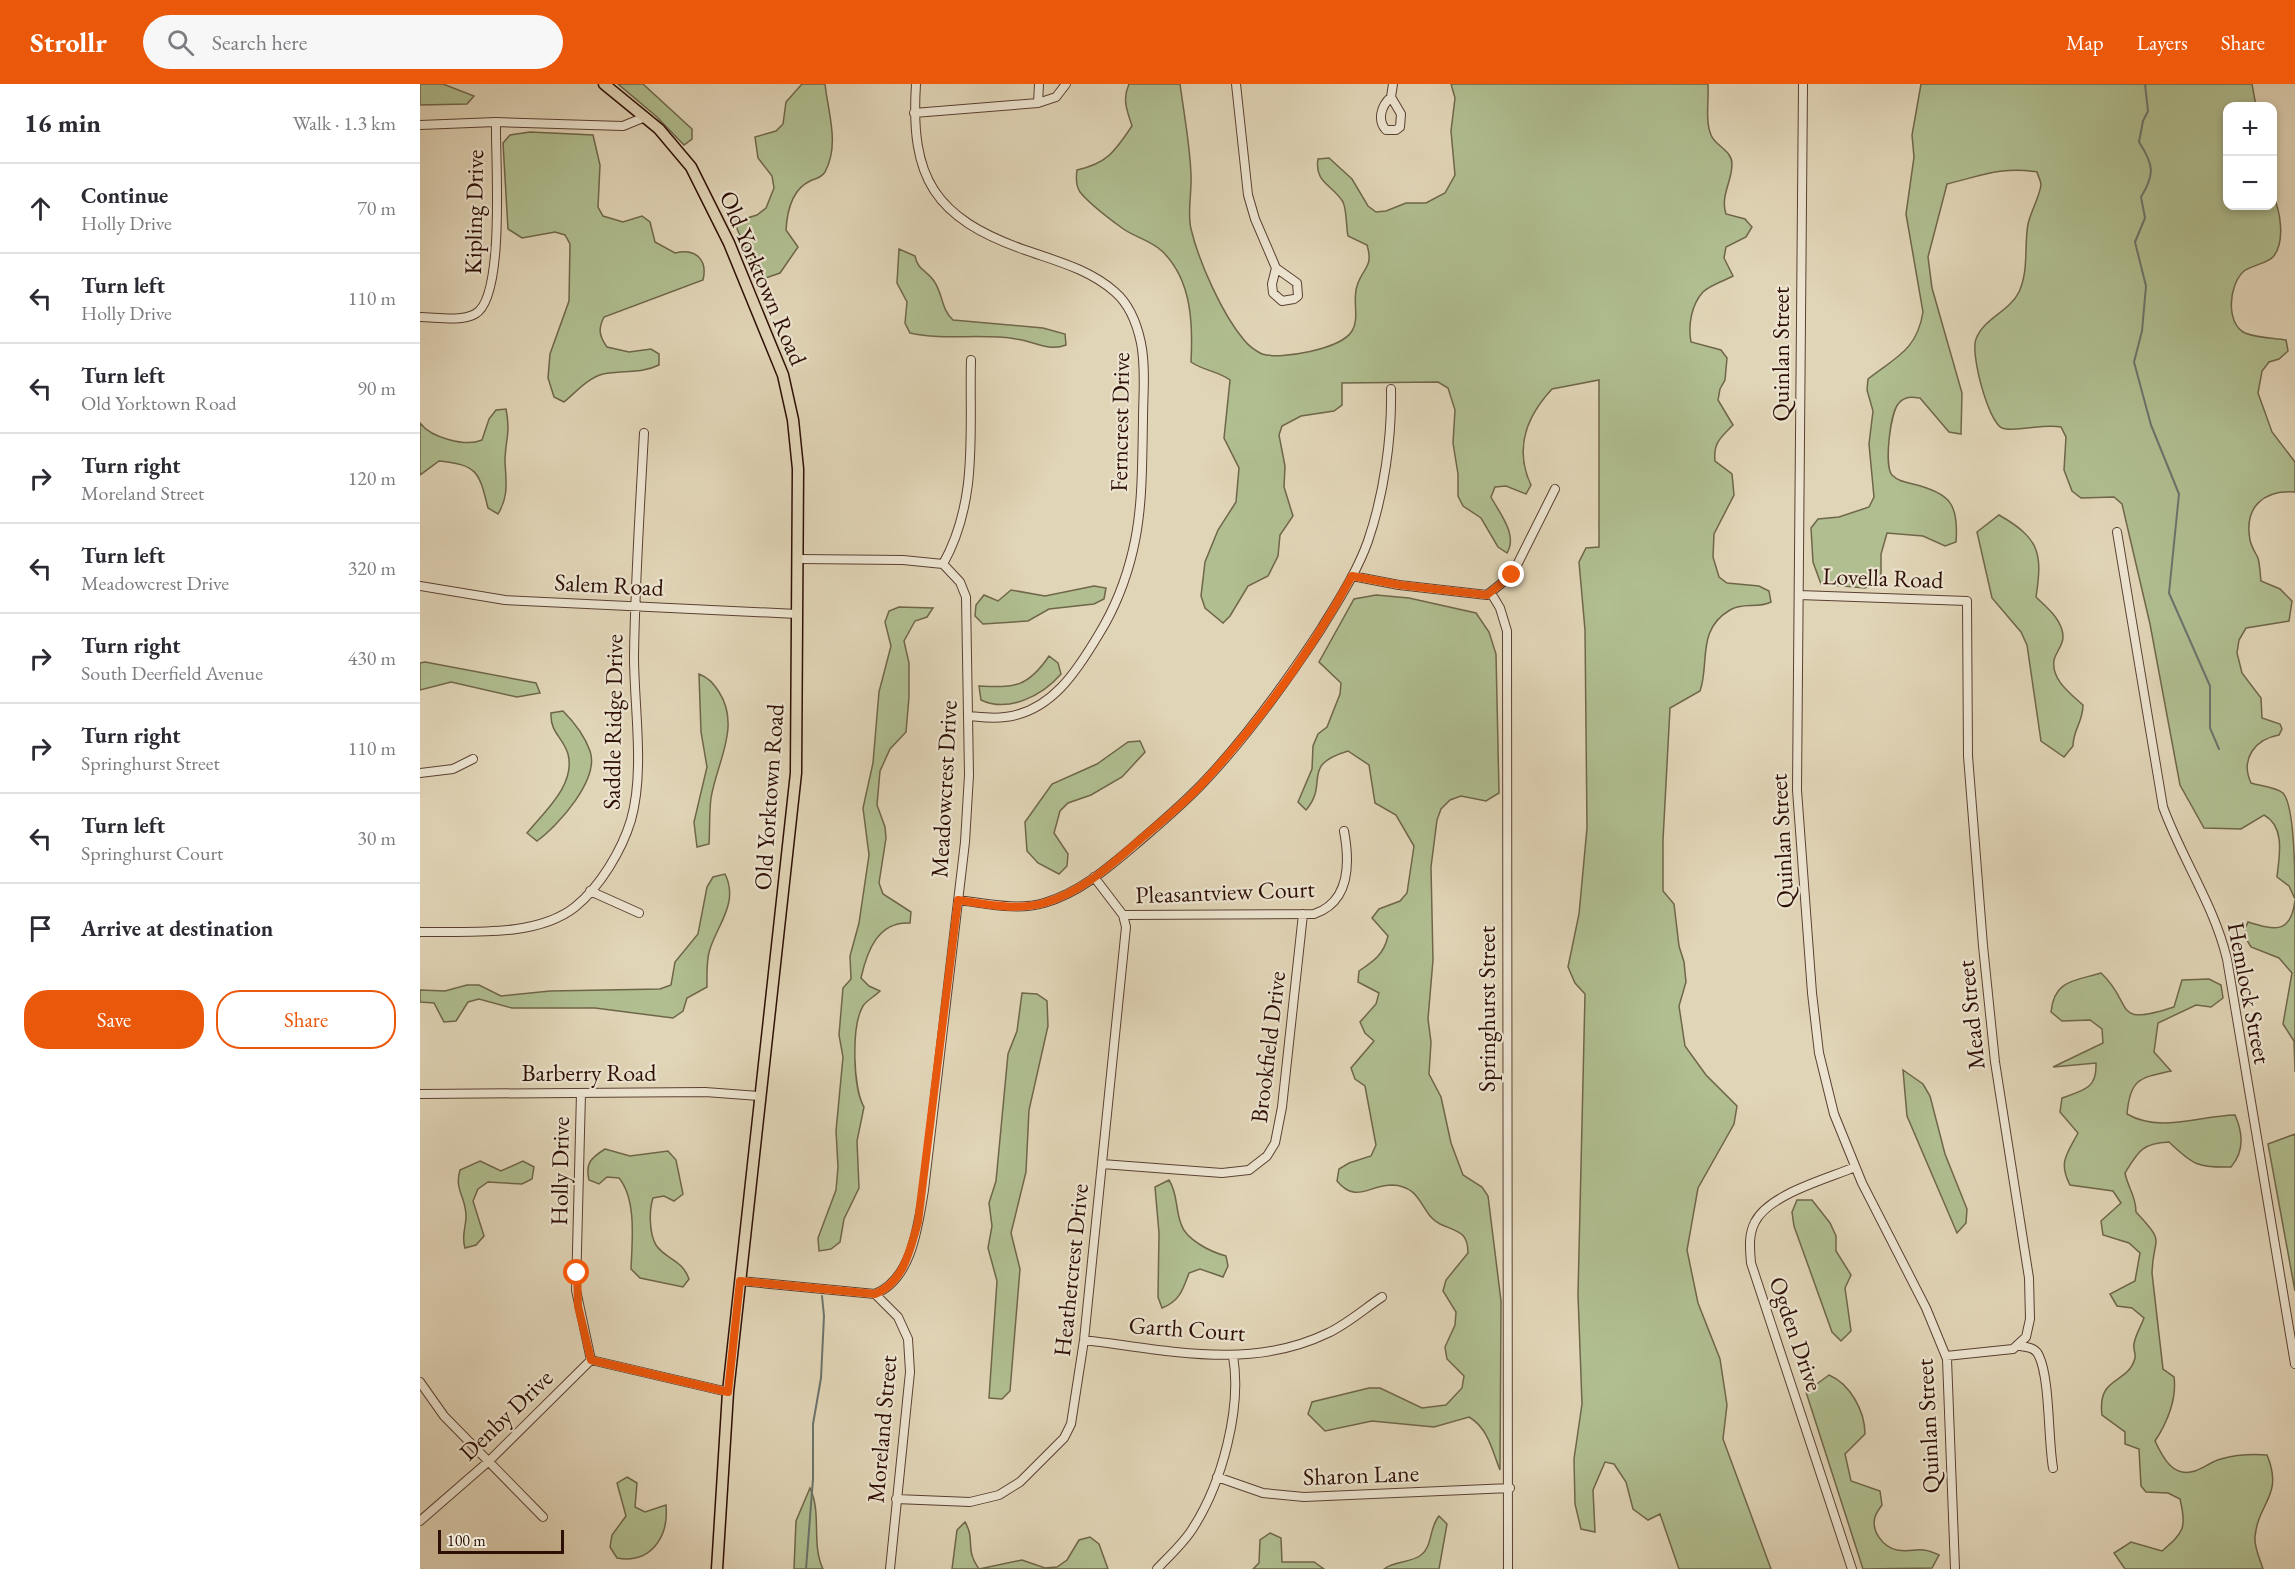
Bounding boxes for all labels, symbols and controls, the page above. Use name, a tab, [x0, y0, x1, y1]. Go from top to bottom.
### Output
search box	[143, 15, 563, 69]
text: Strollr	[30, 24, 107, 60]
icon: search	[164, 26, 197, 59]
text: Search here	[212, 28, 307, 57]
text: Map	[2066, 29, 2104, 56]
text: Layers	[2137, 29, 2188, 56]
text: Share	[2221, 29, 2265, 56]
map controls	[2223, 102, 2277, 210]
button: +	[2223, 102, 2277, 156]
text: 16 min	[24, 106, 101, 140]
text: Walk · 1.3 km	[293, 110, 396, 136]
street label: Kipling Drive	[457, 149, 490, 275]
button: −	[2223, 156, 2277, 210]
text: Continue	[81, 181, 168, 210]
street label: Old Yorktown Road	[713, 186, 815, 371]
icon: ahead	[24, 192, 57, 225]
text: 70 m	[357, 195, 396, 221]
text: Holly Drive	[81, 210, 172, 236]
text: Turn left	[81, 271, 165, 300]
icon: left	[24, 282, 57, 315]
text: 110 m	[348, 285, 396, 311]
street label: Quinlan Street	[1765, 286, 1796, 422]
text: Holly Drive	[81, 300, 172, 326]
street label: Ferncrest Drive	[1103, 352, 1136, 492]
text: Turn left	[81, 361, 165, 390]
icon: left	[24, 372, 57, 405]
text: 90 m	[357, 375, 396, 401]
text: Old Yorktown Road	[81, 390, 237, 416]
text: Turn right	[81, 451, 180, 480]
icon: right	[24, 462, 57, 495]
text: 120 m	[348, 465, 396, 491]
text: Moreland Street	[81, 480, 204, 506]
text: Turn left	[81, 541, 165, 570]
icon: left	[24, 552, 57, 585]
text: 320 m	[348, 555, 396, 581]
street label: Lovella Road	[1822, 560, 1945, 595]
route end	[1498, 561, 1524, 587]
street label: Salem Road	[554, 566, 665, 603]
text: Meadowcrest Drive	[81, 570, 229, 596]
text: Turn right	[81, 631, 180, 660]
street label: Saddle Ridge Drive	[595, 634, 630, 810]
icon: right	[24, 642, 57, 675]
text: 430 m	[348, 645, 396, 671]
text: South Deerfield Avenue	[81, 660, 263, 686]
street label: Meadowcrest Drive	[923, 699, 964, 879]
street label: Old Yorktown Road	[747, 702, 791, 891]
text: Turn right	[81, 721, 180, 750]
icon: right	[24, 732, 57, 765]
text: 110 m	[348, 735, 396, 761]
text: Springhurst Street	[81, 750, 220, 776]
street label: Quinlan Street	[1762, 772, 1801, 909]
text: Turn left	[81, 811, 165, 840]
icon: left	[24, 822, 57, 855]
text: 30 m	[357, 825, 396, 851]
text: Springhurst Court	[81, 840, 223, 866]
street label: Pleasantview Court	[1135, 873, 1316, 910]
icon: arrive	[24, 912, 57, 945]
text: Arrive at destination	[81, 914, 273, 943]
street label: Hemlock Street	[2221, 919, 2278, 1067]
street label: Springhurst Street	[1471, 925, 1502, 1092]
street label: Mead Street	[1949, 958, 1992, 1071]
street label: Brookfield Drive	[1243, 969, 1292, 1125]
button: Save	[24, 990, 204, 1049]
button: Share	[216, 990, 396, 1049]
street label: Barberry Road	[522, 1057, 657, 1088]
street label: Holly Drive	[543, 1116, 576, 1226]
street label: Heathercrest Drive	[1046, 1182, 1095, 1358]
route start	[563, 1259, 589, 1285]
street label: Ogden Drive	[1762, 1273, 1830, 1395]
street label: Garth Court	[1128, 1309, 1247, 1348]
street label: Moreland Street	[860, 1353, 903, 1504]
street label: Quinlan Street	[1908, 1357, 1947, 1494]
street label: Denby Drive	[452, 1362, 559, 1467]
street label: Sharon Lane	[1302, 1457, 1420, 1492]
scale bar	[438, 1527, 564, 1554]
text: 100 m	[447, 1530, 486, 1551]

